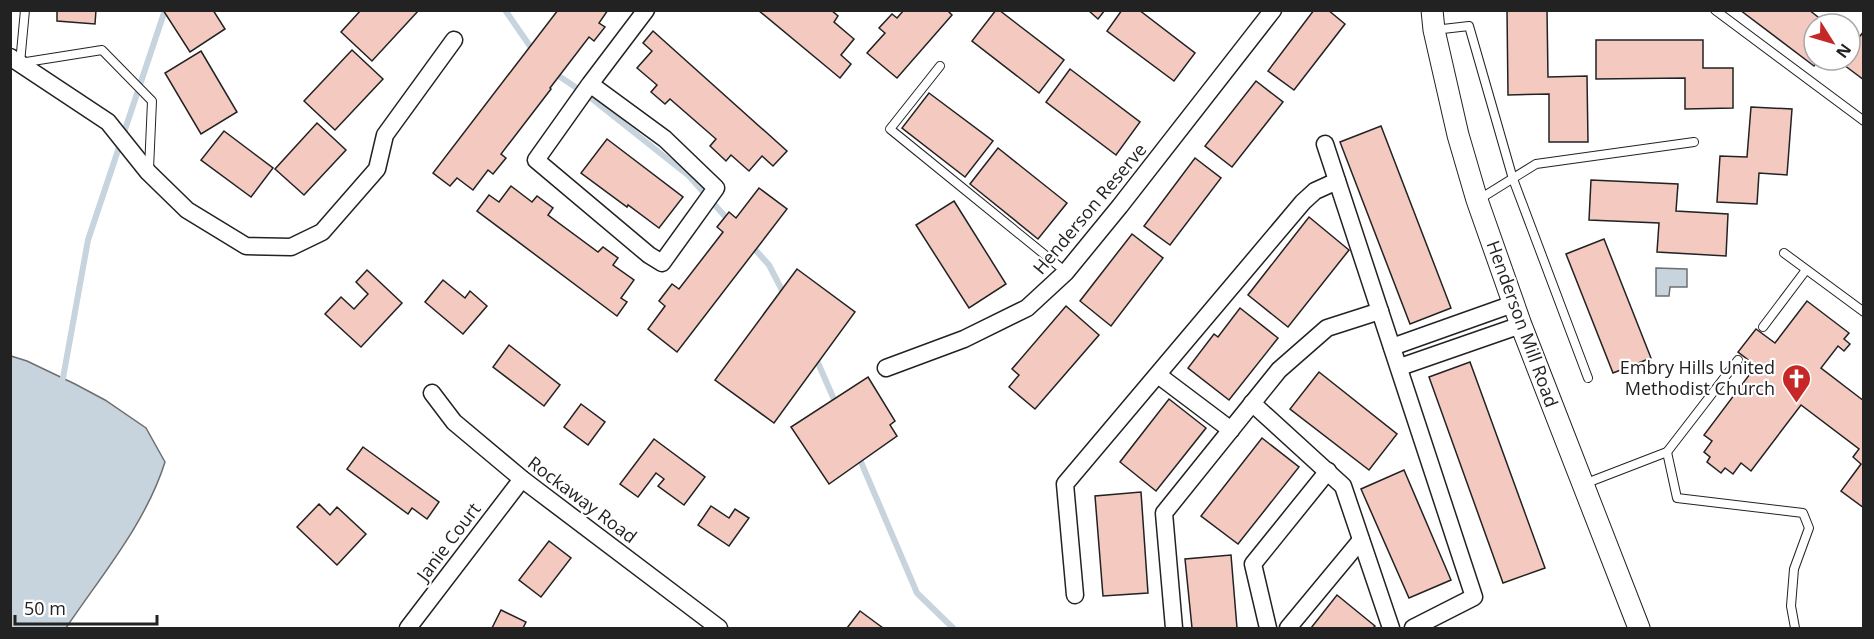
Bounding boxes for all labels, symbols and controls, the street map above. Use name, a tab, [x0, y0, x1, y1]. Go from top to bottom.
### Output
north arrow	[1802, 12, 1862, 72]
text: N	[1831, 39, 1857, 63]
street label: Henderson Reserve	[1027, 138, 1151, 279]
street label: Henderson Mill Road	[1482, 237, 1564, 410]
place label: Embry Hills United Methodist Church	[1620, 355, 1775, 400]
church icon: Embry Hills United Methodist Church	[1780, 362, 1812, 404]
street label: Rockaway Road	[523, 450, 642, 548]
street label: Janie Court	[410, 497, 486, 587]
scale bar	[15, 588, 158, 626]
text: 50 m	[24, 596, 66, 620]

